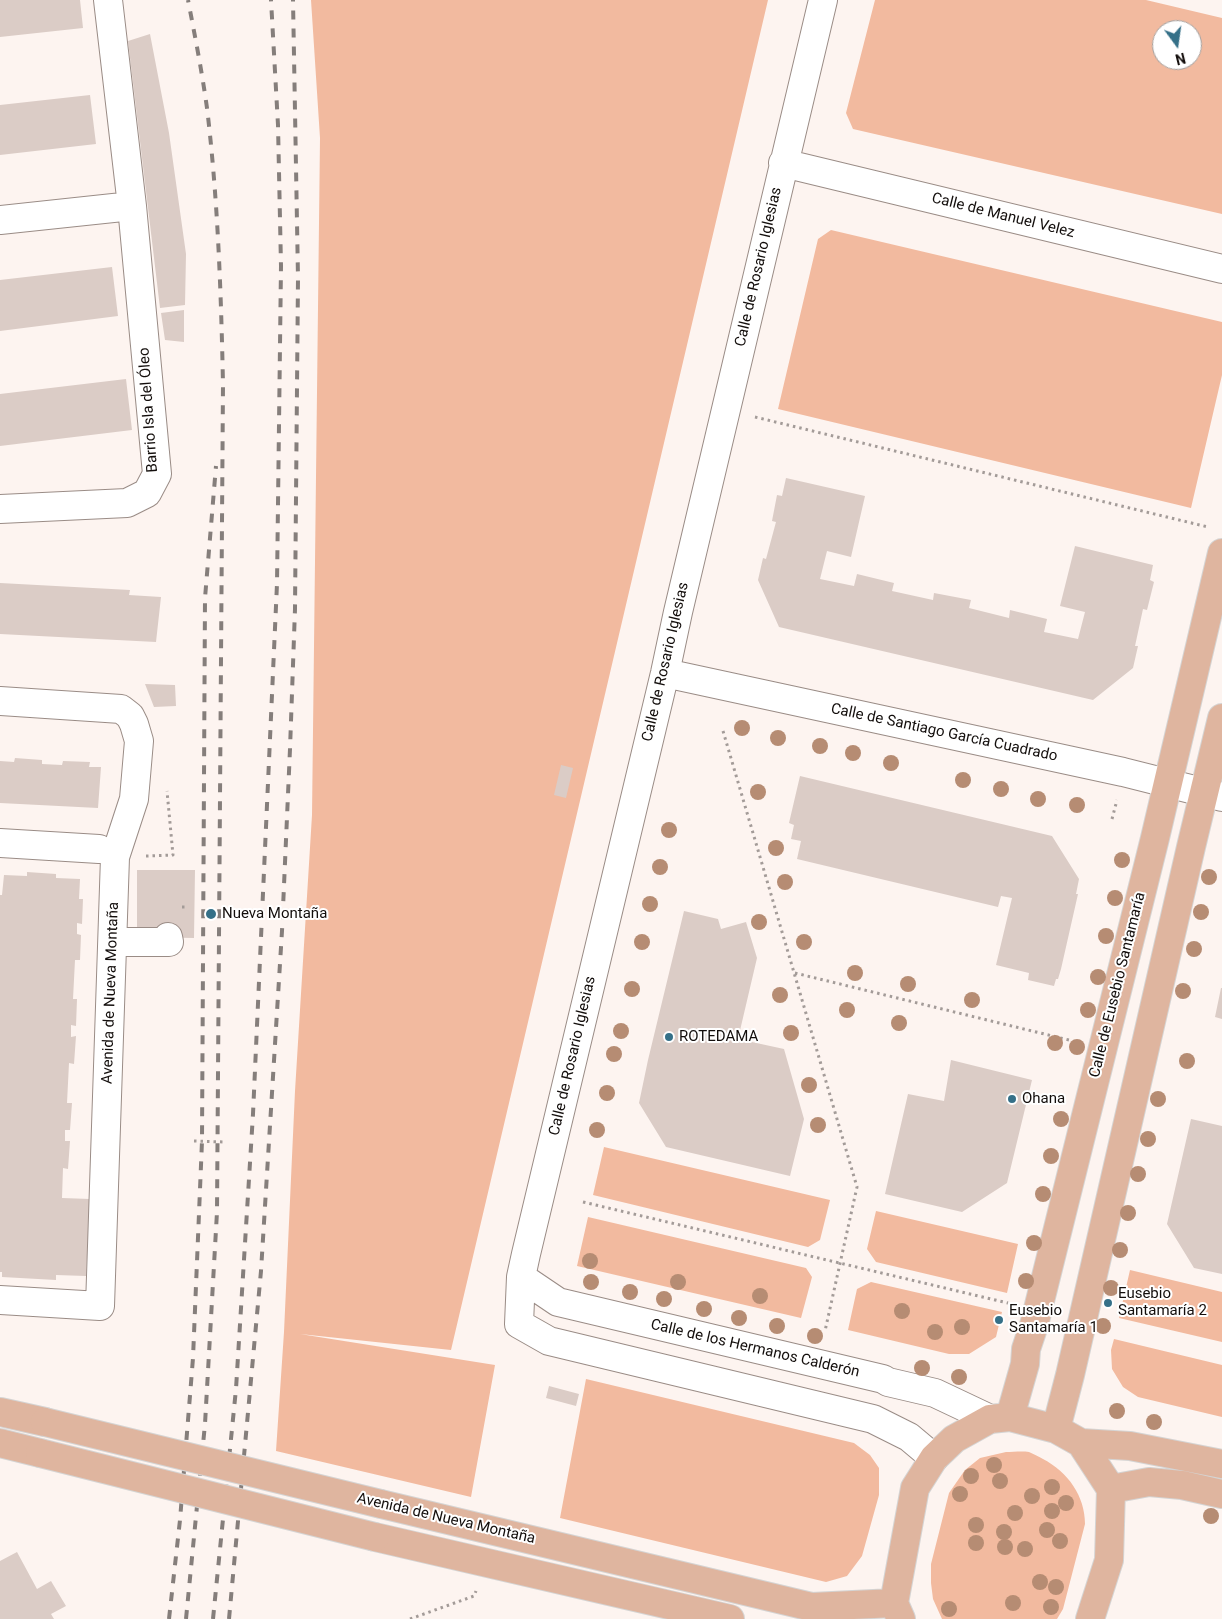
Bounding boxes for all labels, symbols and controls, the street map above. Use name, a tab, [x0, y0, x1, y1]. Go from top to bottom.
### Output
north arrow	[1152, 20, 1202, 70]
text: N	[1174, 50, 1187, 68]
street label: Calle de Rosario Iglesias	[732, 186, 786, 348]
street label: Calle de Manuel Velez	[930, 190, 1076, 242]
street label: Barrio Isla del Óleo	[136, 347, 162, 473]
street label: Calle de Rosario Iglesias	[639, 581, 693, 743]
street label: Calle de Santiago García Cuadrado	[829, 700, 1059, 766]
street label: Calle de Eusebio Santamaría	[1086, 890, 1150, 1080]
street label: Avenida de Nueva Montaña	[99, 902, 123, 1084]
place label: Nueva Montaña	[222, 905, 327, 923]
marker: Nueva Montaña	[204, 907, 218, 921]
street label: Calle de Rosario Iglesias	[546, 975, 600, 1137]
place label: ROTEDAMA	[679, 1028, 758, 1046]
marker: ROTEDAMA	[663, 1031, 675, 1043]
place label: Ohana	[1022, 1090, 1065, 1108]
marker: Ohana	[1006, 1093, 1018, 1105]
place label: Eusebio Santamaría 2	[1118, 1285, 1207, 1320]
marker: Eusebio Santamaría 2	[1102, 1297, 1114, 1309]
place label: Eusebio Santamaría 1	[1009, 1302, 1098, 1337]
marker: Eusebio Santamaría 1	[993, 1314, 1005, 1326]
street label: Calle de los Hermanos Calderón	[649, 1316, 861, 1382]
street label: Avenida de Nueva Montaña	[355, 1490, 537, 1548]

